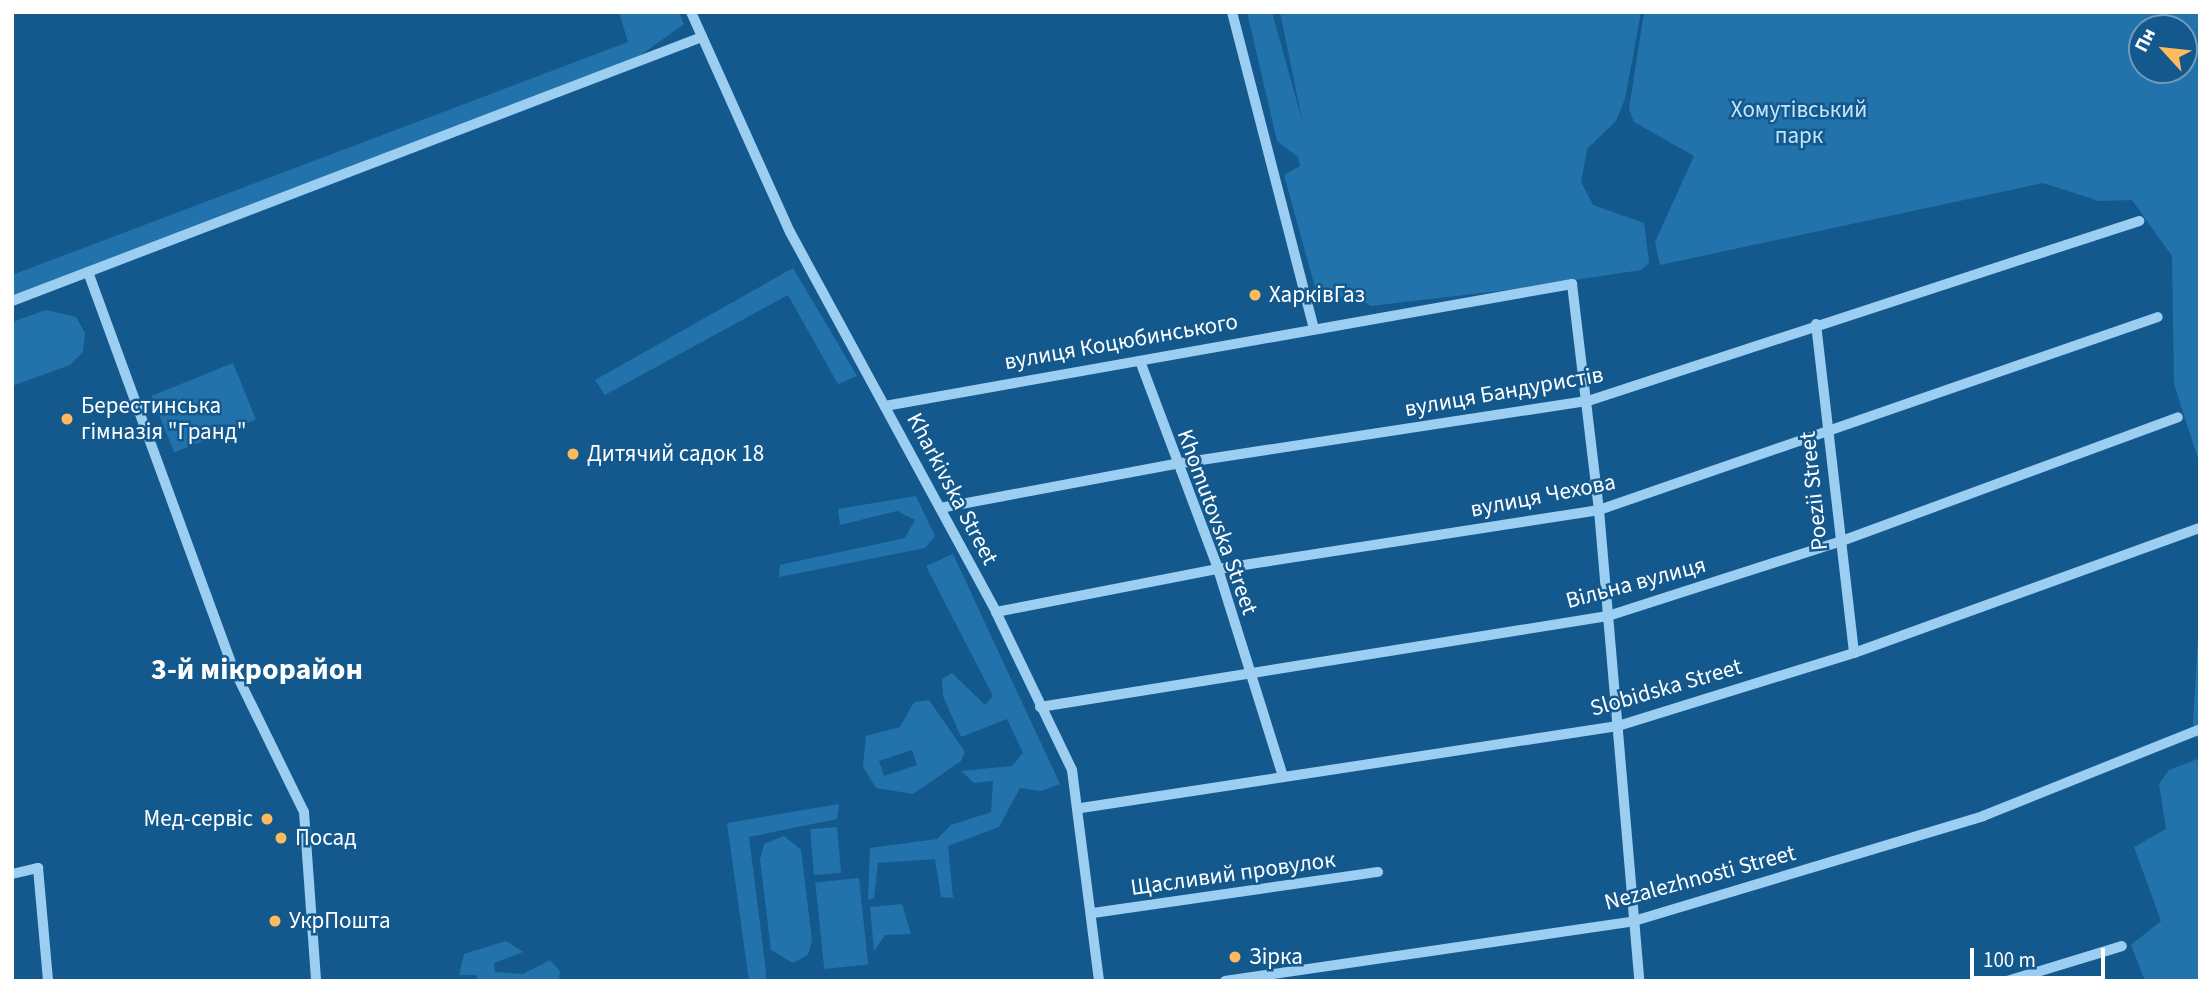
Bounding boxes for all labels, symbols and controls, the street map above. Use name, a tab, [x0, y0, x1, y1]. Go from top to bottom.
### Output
north arrow	[2128, 14, 2198, 84]
text: Пн	[2128, 23, 2163, 57]
park label: Хомутівський парк	[1731, 96, 1867, 150]
place label: ХарківГаз	[1269, 281, 1365, 309]
marker: ХарківГаз	[1247, 287, 1263, 303]
street label: вулиця Коцюбинського	[1002, 308, 1240, 376]
street label: вулиця Бандуристів	[1402, 361, 1606, 423]
place label: Берестинська гімназія "Гранд"	[81, 392, 247, 446]
street label: Kharkivska Street	[900, 408, 1004, 570]
marker: Берестинська гімназія "Гранд"	[59, 411, 75, 427]
street label: Khomutovska Street	[1171, 426, 1263, 618]
street label: Poezii Street	[1794, 430, 1834, 552]
place label: Дитячий садок 18	[587, 440, 764, 468]
marker: Дитячий садок 18	[565, 446, 581, 462]
street label: вулиця Чехова	[1468, 468, 1618, 524]
street label: Вільна вулиця	[1563, 551, 1709, 615]
district label: 3-й мікрорайон	[151, 652, 363, 688]
street label: Slobidska Street	[1587, 653, 1745, 723]
place label: Мед-сервіс	[144, 805, 253, 833]
marker: Мед-сервіс	[259, 811, 275, 827]
place label: Посад	[295, 824, 356, 852]
marker: Посад	[273, 830, 289, 846]
street label: Nezalezhnosti Street	[1602, 839, 1798, 917]
street label: Щасливий провулок	[1129, 846, 1337, 902]
place label: УкрПошта	[289, 907, 390, 935]
marker: УкрПошта	[267, 913, 283, 929]
scale bar	[1974, 934, 2109, 978]
place label: Зірка	[1249, 943, 1303, 971]
text: 100 m	[1983, 945, 2036, 975]
marker: Зірка	[1227, 949, 1243, 965]

